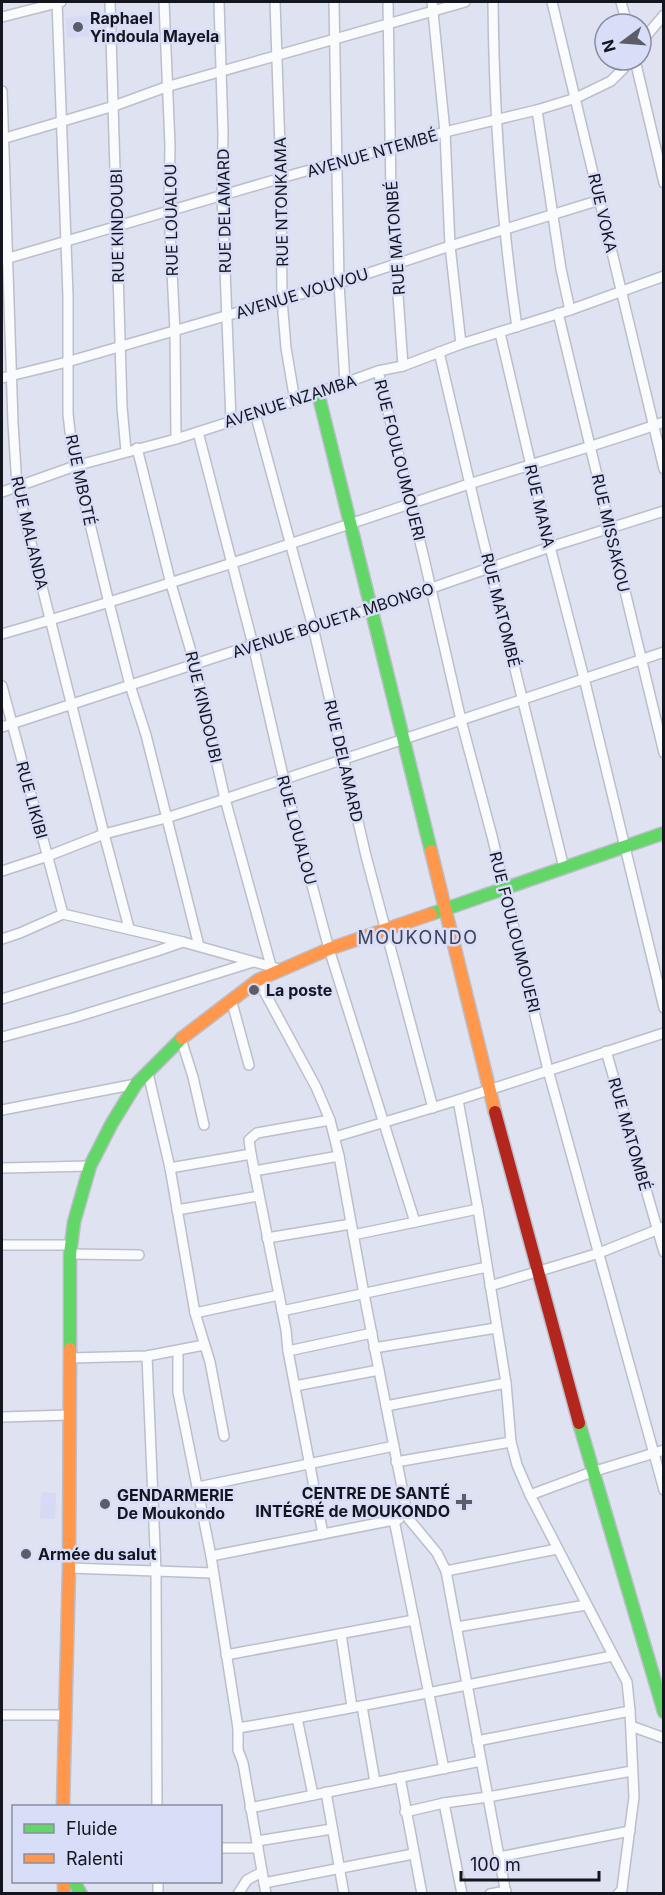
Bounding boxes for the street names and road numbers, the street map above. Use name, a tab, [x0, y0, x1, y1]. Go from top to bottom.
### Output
street label: AVENUE NTEMBÉ	[304, 125, 440, 181]
street label: RUE NTONKAMA	[270, 137, 292, 267]
street label: RUE DELAMARD	[213, 148, 235, 274]
street label: RUE LOUALOU	[160, 164, 182, 276]
street label: RUE KINDOUBI	[106, 169, 128, 283]
street label: RUE VOKA	[584, 171, 622, 255]
street label: RUE MATONBÉ	[381, 180, 409, 296]
street label: AVENUE VOUVOU	[233, 263, 371, 323]
street label: AVENUE NZAMBA	[221, 370, 359, 432]
street label: RUE FOULOUMOUERI	[370, 377, 430, 543]
street label: RUE MBOTÉ	[62, 432, 100, 528]
street label: RUE MANA	[521, 462, 559, 550]
street label: RUE MISSAKOU	[588, 472, 634, 594]
street label: RUE MALANDA	[7, 474, 53, 592]
street label: RUE MATOMBÉ	[477, 551, 525, 669]
street label: AVENUE BOUETA MBONGO	[230, 578, 436, 662]
street label: RUE KINDOUBI	[181, 649, 227, 765]
street label: RUE DELAMARD	[320, 698, 368, 824]
street label: RUE LIKIBI	[12, 759, 52, 841]
street label: RUE LOUALOU	[273, 773, 321, 887]
street label: RUE FOULOUMOUERI	[485, 849, 545, 1015]
street label: RUE MATOMBÉ	[604, 1075, 656, 1193]

